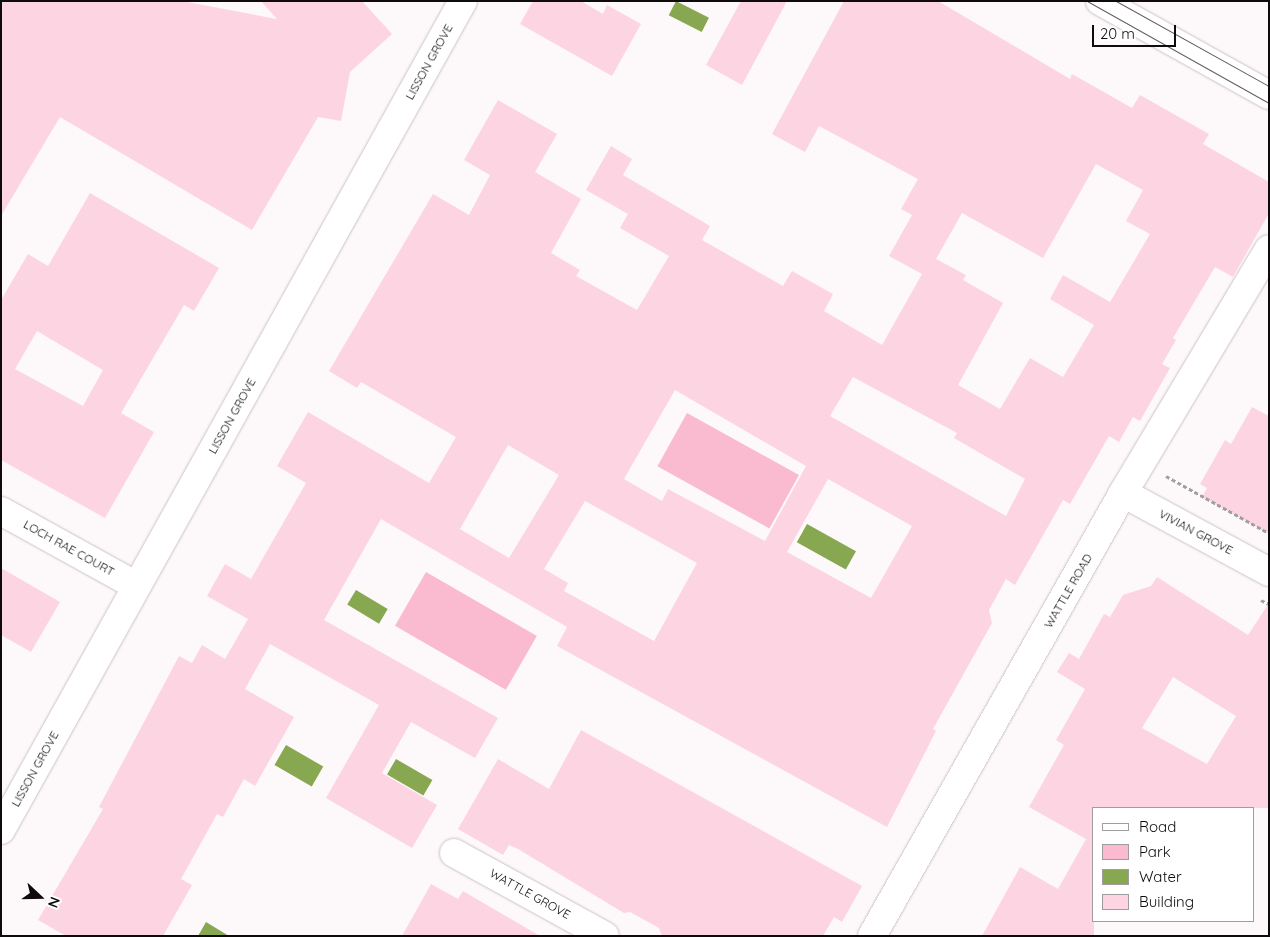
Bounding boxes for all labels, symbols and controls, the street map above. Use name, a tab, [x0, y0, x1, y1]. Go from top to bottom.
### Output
scale bar	[1095, 15, 1179, 47]
street label: LISSON GROVE	[402, 22, 456, 102]
text: 20 m	[1100, 24, 1135, 43]
street label: LISSON GROVE	[205, 376, 259, 456]
street label: VIVIAN GROVE	[1156, 506, 1236, 558]
street label: LOCH RAE COURT	[21, 517, 117, 579]
street label: WATTLE ROAD	[1041, 551, 1095, 631]
street label: LISSON GROVE	[8, 729, 62, 809]
legend	[1092, 807, 1255, 922]
text: Road	[1139, 817, 1176, 836]
text: Park	[1139, 842, 1171, 861]
street label: WATTLE GROVE	[487, 866, 573, 922]
text: Water	[1139, 867, 1182, 886]
north arrow	[15, 872, 65, 922]
text: Building	[1139, 892, 1194, 911]
text: N	[44, 894, 64, 910]

